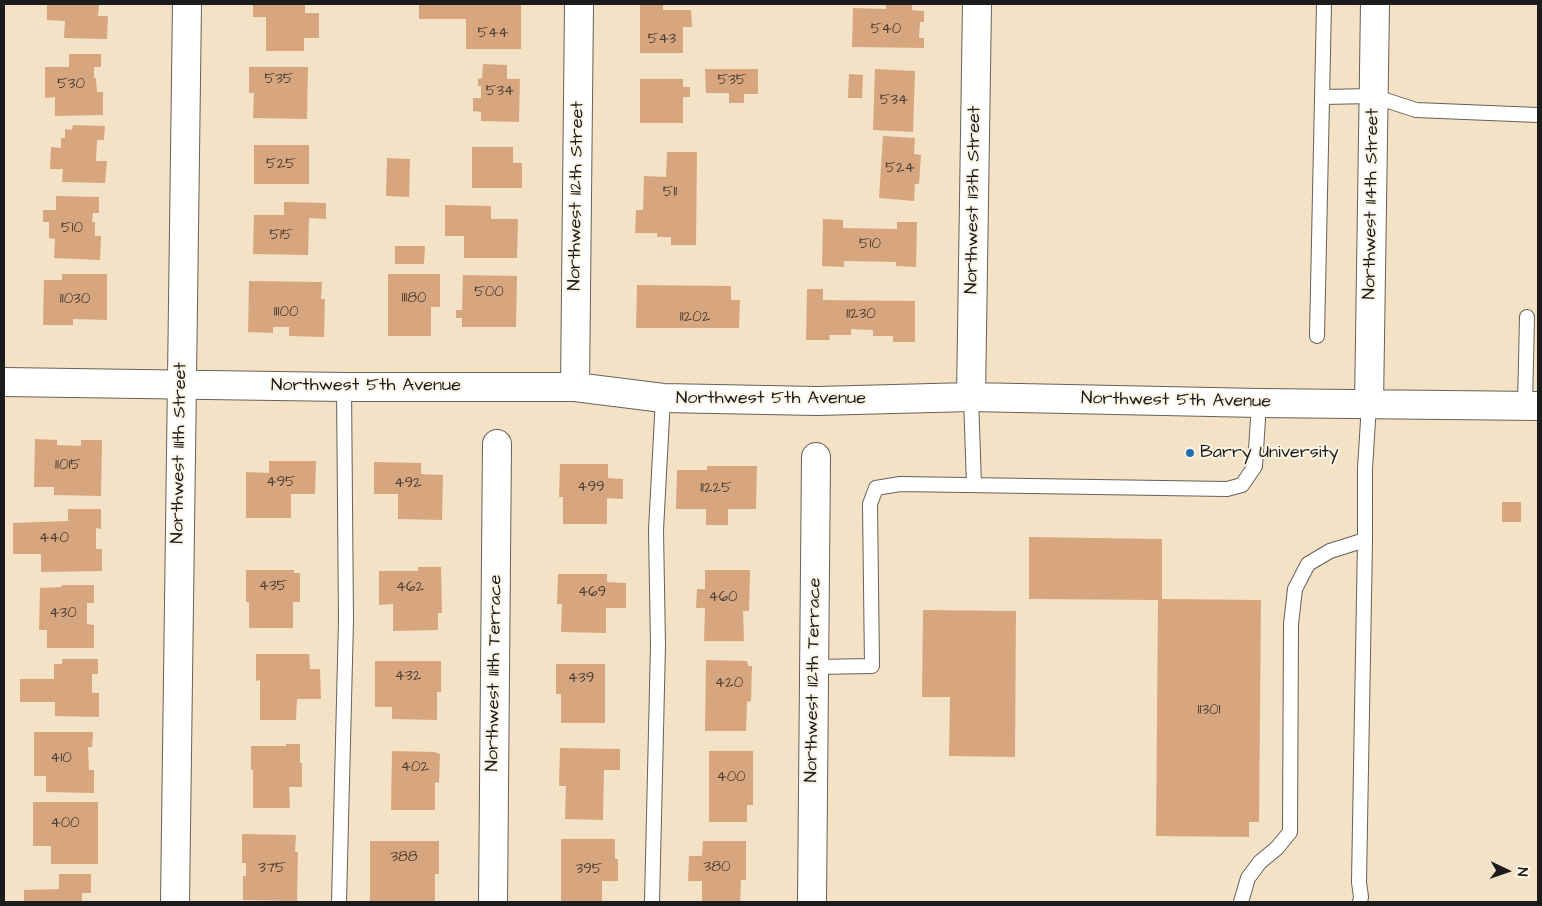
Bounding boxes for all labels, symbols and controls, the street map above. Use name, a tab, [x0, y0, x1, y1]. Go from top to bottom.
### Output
house number: 540	[871, 21, 901, 39]
house number: 544	[477, 25, 509, 43]
house number: 543	[648, 31, 676, 49]
house number: 535	[265, 71, 293, 89]
house number: 535	[718, 72, 746, 90]
house number: 530	[57, 76, 85, 94]
house number: 534	[486, 83, 514, 101]
house number: 534	[880, 92, 908, 110]
street label: Northwest 112th Street	[565, 101, 589, 291]
street label: Northwest 113th Street	[962, 106, 986, 294]
street label: Northwest 114th Street	[1360, 108, 1384, 300]
house number: 525	[266, 156, 296, 174]
house number: 524	[885, 160, 915, 178]
house number: 511	[663, 184, 677, 202]
house number: 510	[61, 220, 83, 238]
house number: 515	[269, 227, 293, 245]
house number: 510	[859, 236, 881, 254]
house number: 500	[474, 284, 504, 302]
house number: 11180	[402, 290, 426, 308]
house number: 11030	[60, 291, 90, 309]
house number: 11100	[274, 304, 298, 322]
house number: 11230	[846, 306, 876, 324]
house number: 11202	[680, 309, 710, 327]
street label: Northwest 111th Street	[168, 362, 192, 544]
street label: Northwest 5th Avenue	[271, 375, 461, 397]
street label: Northwest 5th Avenue	[676, 388, 866, 410]
street label: Northwest 5th Avenue	[1081, 389, 1271, 413]
place label: Barry University	[1200, 442, 1339, 464]
marker: Barry University	[1184, 447, 1196, 459]
house number: 11015	[55, 457, 81, 475]
house number: 495	[266, 474, 296, 492]
house number: 492	[394, 475, 422, 493]
house number: 499	[577, 479, 605, 497]
house number: 11225	[700, 480, 732, 498]
house number: 440	[39, 530, 69, 548]
street label: Northwest 111th Terrace	[482, 574, 508, 772]
street label: Northwest 112th Terrace	[801, 577, 827, 783]
house number: 435	[259, 578, 287, 596]
house number: 462	[396, 579, 424, 597]
house number: 469	[578, 584, 606, 602]
house number: 460	[708, 589, 738, 607]
house number: 430	[49, 605, 77, 623]
house number: 432	[395, 668, 421, 686]
house number: 439	[568, 670, 594, 688]
house number: 420	[715, 675, 743, 693]
house number: 11301	[1198, 702, 1220, 720]
house number: 410	[50, 750, 72, 768]
house number: 402	[401, 759, 429, 777]
house number: 400	[716, 769, 746, 787]
house number: 400	[50, 815, 80, 833]
north arrow	[1482, 846, 1532, 896]
house number: 388	[390, 849, 418, 867]
house number: 380	[704, 859, 730, 877]
house number: 375	[258, 860, 286, 878]
house number: 395	[576, 861, 602, 879]
text: N	[1512, 867, 1532, 877]

